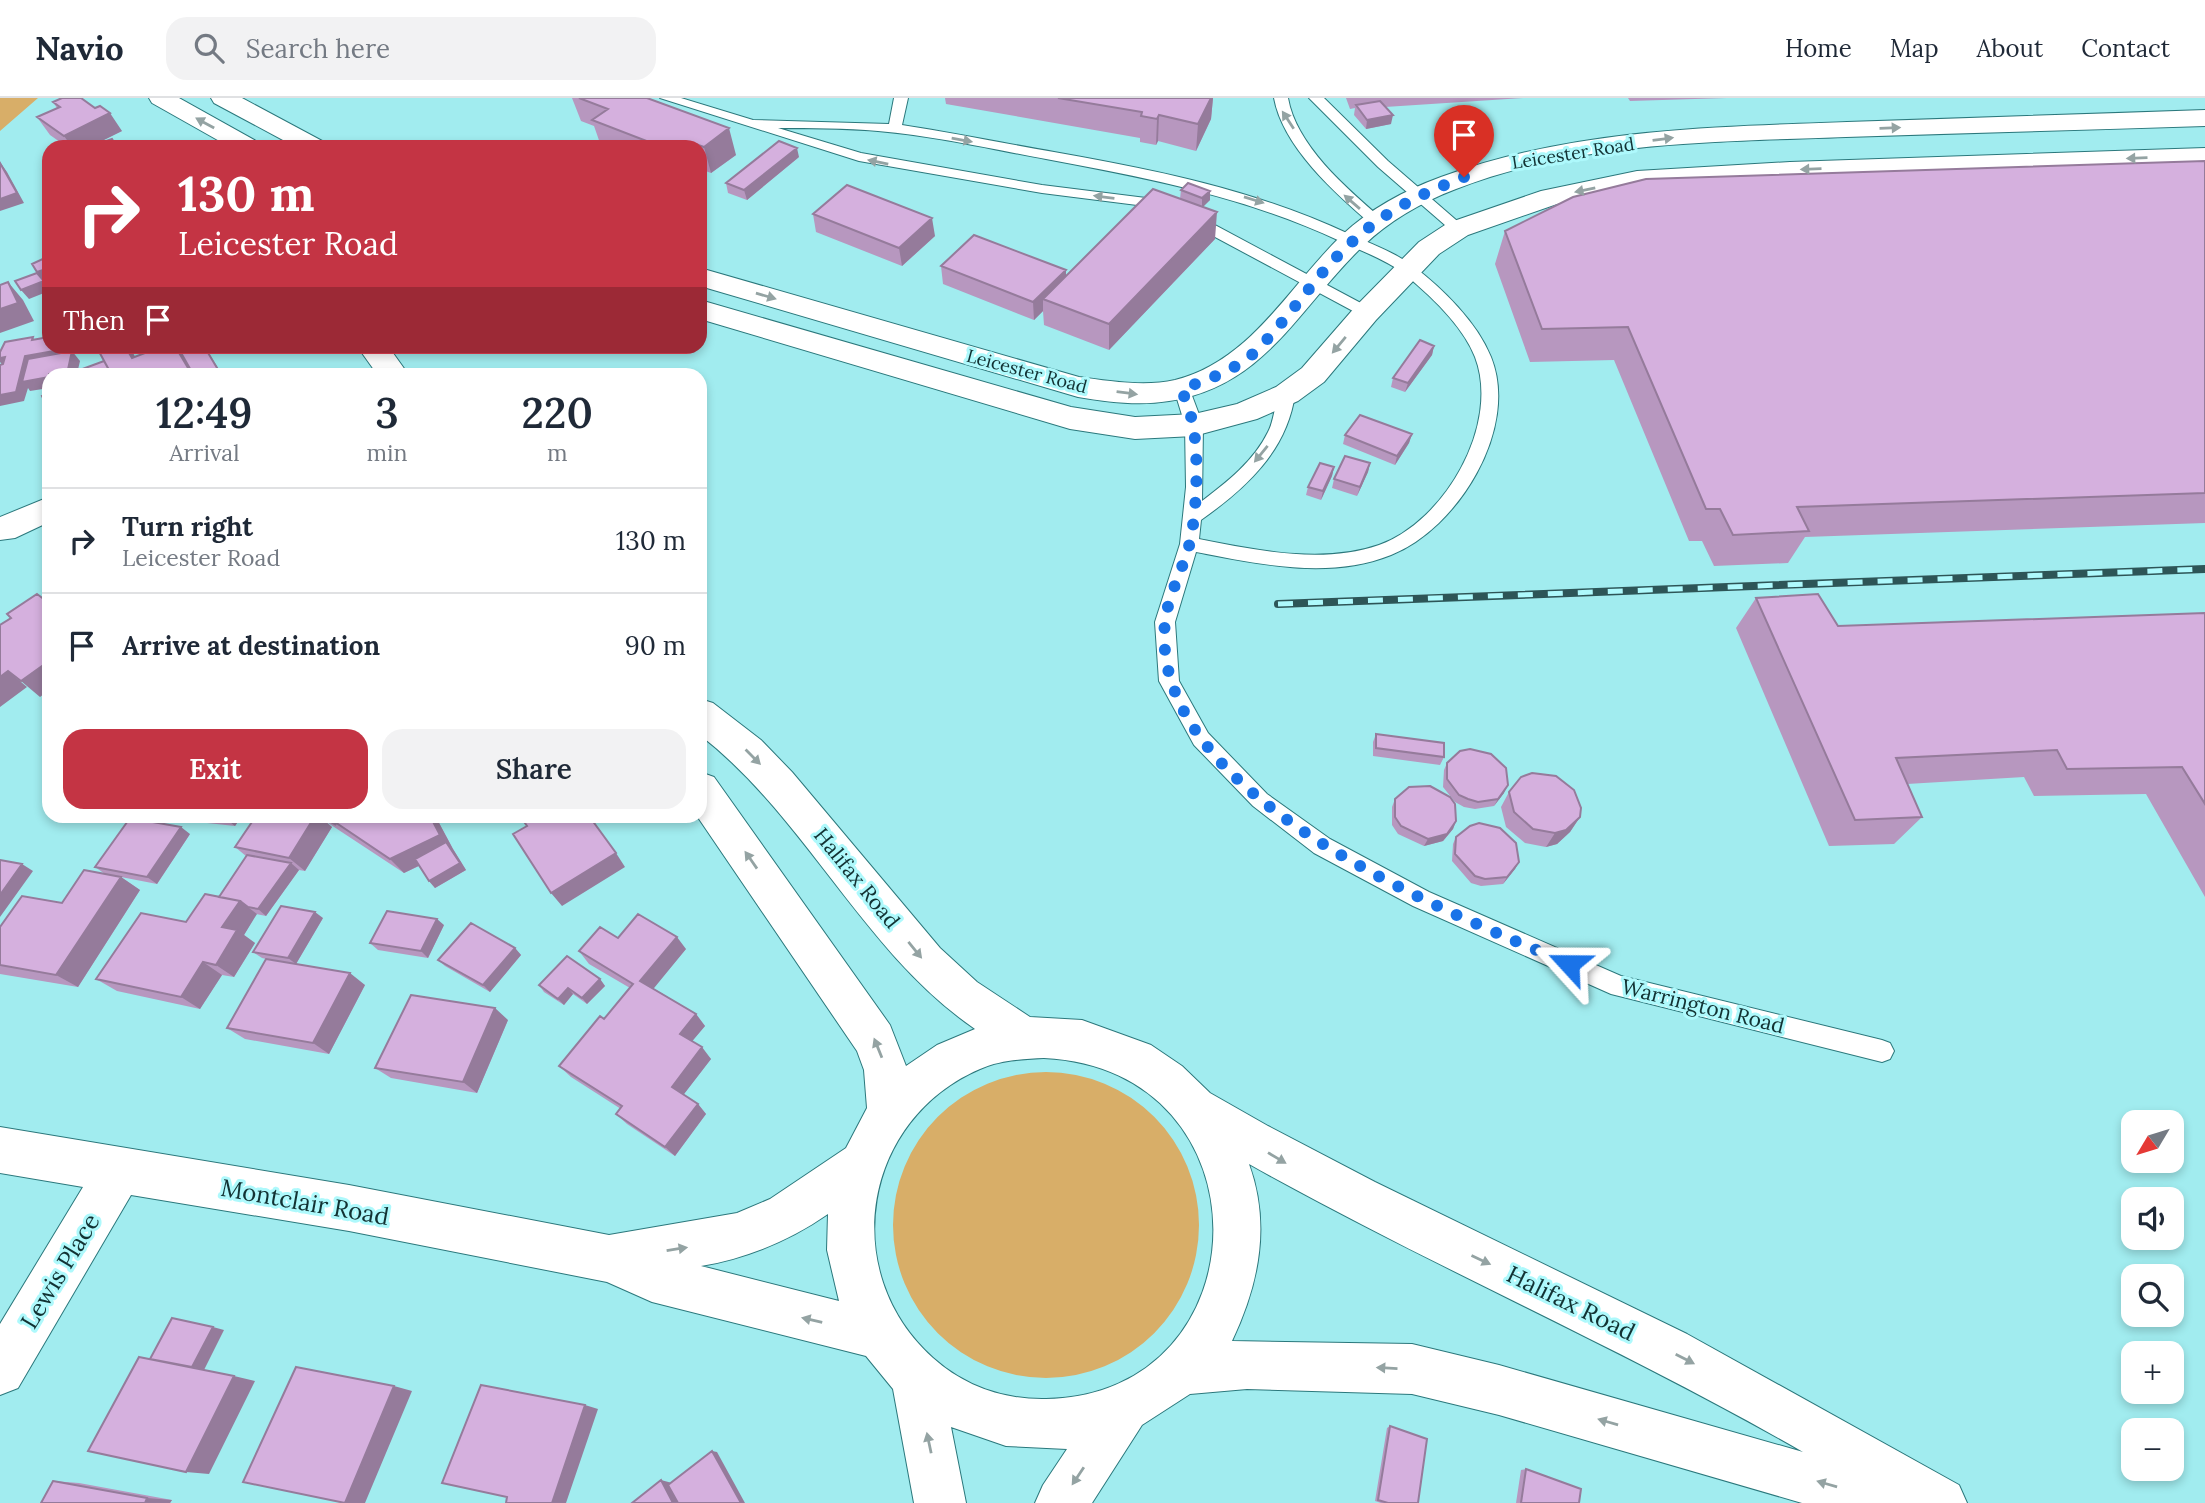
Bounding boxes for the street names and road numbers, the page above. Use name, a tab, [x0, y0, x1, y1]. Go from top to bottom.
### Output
street label: Leicester Road	[1510, 132, 1636, 174]
street label: Leicester Road	[964, 344, 1090, 398]
street label: Halifax Road	[808, 822, 906, 934]
street label: Warrington Road	[1619, 973, 1787, 1039]
street label: Montclair Road	[218, 1172, 392, 1232]
street label: Lewis Place	[13, 1208, 107, 1334]
street label: Halifax Road	[1502, 1259, 1640, 1347]

